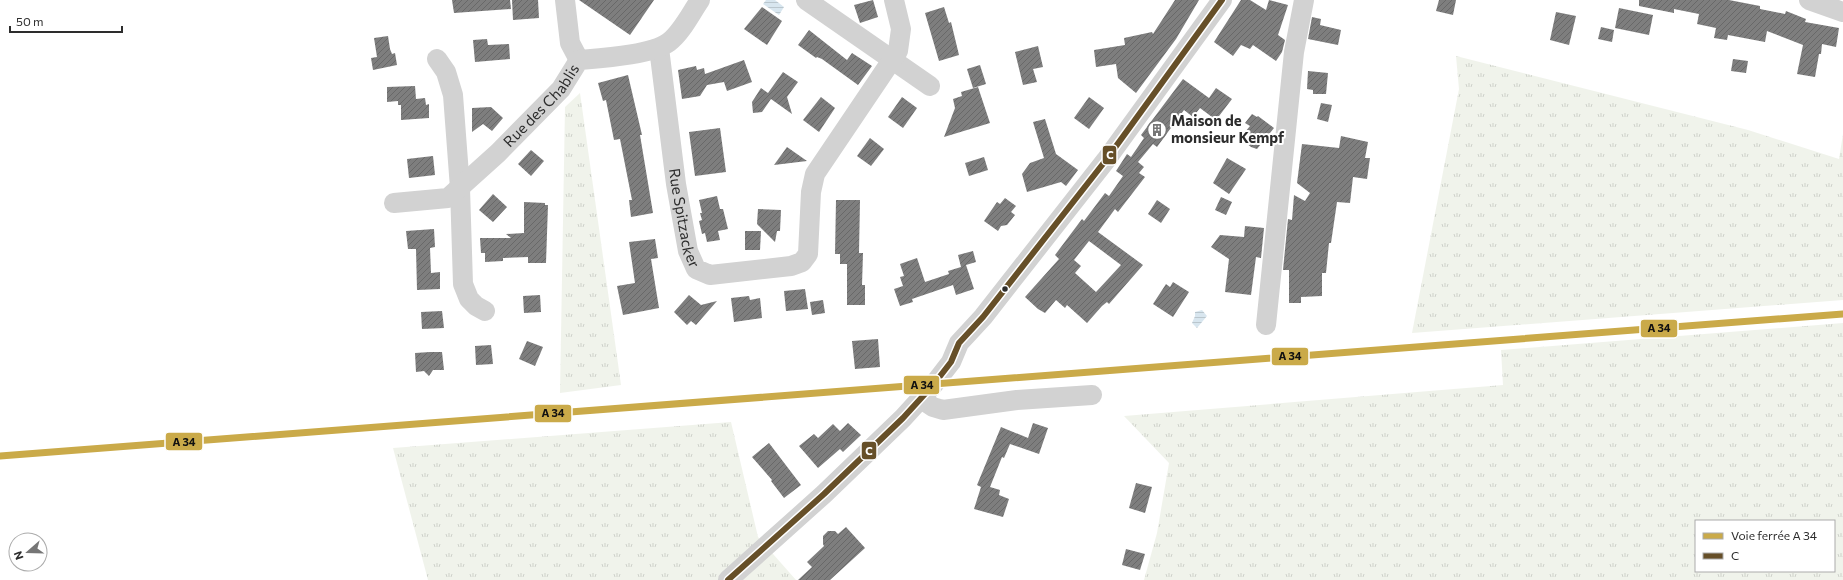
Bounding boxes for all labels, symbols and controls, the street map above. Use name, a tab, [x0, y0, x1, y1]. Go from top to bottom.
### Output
scale bar	[10, 8, 122, 34]
text: 50 m	[16, 14, 44, 28]
street label: Rue des Chablis	[499, 60, 582, 150]
place label: Maison de monsieur Kempf	[1171, 111, 1285, 146]
building icon: Maison de monsieur Kempf	[1146, 119, 1168, 141]
line badge: C	[1102, 145, 1117, 165]
text: C	[1106, 148, 1114, 161]
street label: Rue Spitzacker	[666, 167, 704, 270]
unlabelled marker	[1000, 284, 1010, 294]
line badge: A 34	[1640, 319, 1678, 338]
text: A 34	[1647, 321, 1671, 334]
line badge: A 34	[1271, 347, 1309, 366]
text: A 34	[1278, 349, 1302, 362]
line badge: A 34	[903, 375, 940, 395]
text: A 34	[910, 378, 934, 391]
line badge: A 34	[534, 404, 572, 423]
text: A 34	[541, 406, 565, 419]
line badge: A 34	[165, 432, 203, 451]
text: A 34	[172, 435, 196, 448]
line badge: C	[861, 441, 877, 460]
text: C	[865, 444, 873, 457]
legend	[1695, 520, 1835, 572]
text: Voie ferrée A 34	[1731, 528, 1817, 542]
north arrow	[8, 532, 48, 572]
text: C	[1731, 548, 1739, 562]
text: N	[11, 549, 26, 562]

